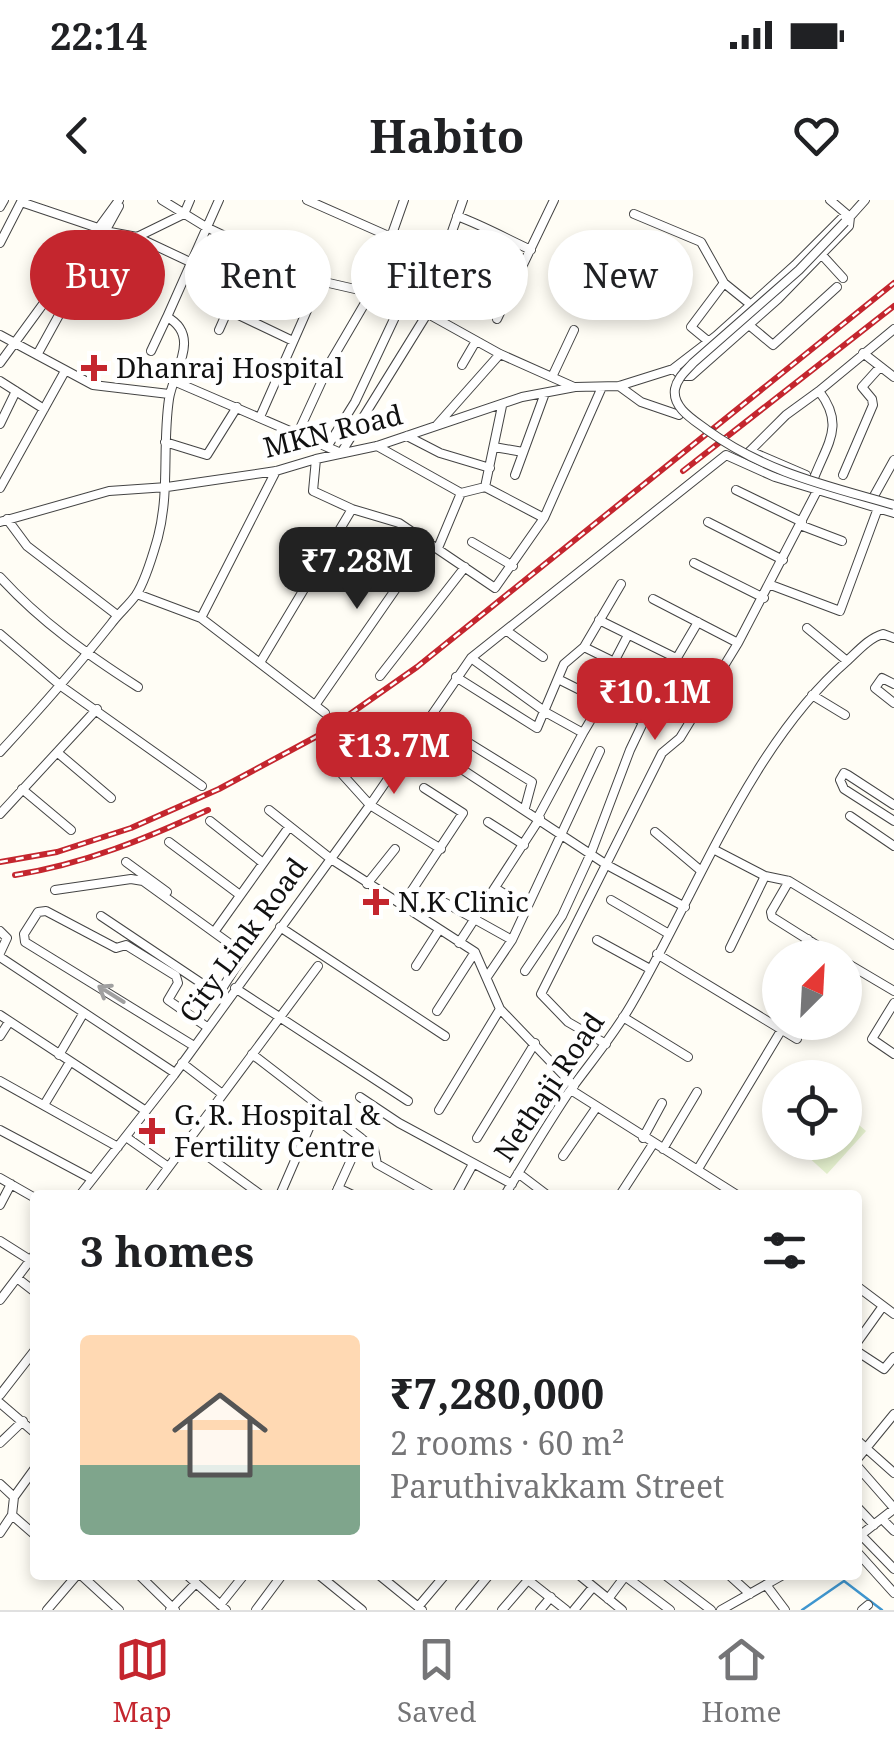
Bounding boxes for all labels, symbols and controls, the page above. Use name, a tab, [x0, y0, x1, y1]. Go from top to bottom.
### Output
text: 22:14	[50, 9, 147, 61]
text: Habito	[370, 105, 524, 166]
icon: back	[50, 108, 105, 163]
icon: heart	[789, 108, 844, 163]
chip: Buy	[30, 230, 165, 320]
chip: Rent	[185, 230, 331, 320]
chip: Filters	[351, 230, 528, 320]
chip: New	[548, 230, 693, 320]
place label: Dhanraj Hospital	[116, 348, 344, 386]
marker: Dhanraj Hospital	[81, 355, 107, 381]
street label: MKN Road	[259, 394, 406, 466]
pin: ₹7.28M	[276, 527, 438, 612]
text: ₹7.28M	[301, 538, 413, 581]
pin: ₹10.1M	[574, 658, 736, 743]
text: ₹10.1M	[599, 669, 711, 712]
pin: ₹13.7M	[313, 712, 475, 797]
text: ₹13.7M	[338, 723, 450, 766]
street label: City Link Road	[170, 849, 315, 1029]
place label: N.K Clinic	[398, 882, 529, 920]
marker: N.K Clinic	[363, 889, 389, 915]
north arrow	[762, 940, 862, 1040]
map controls	[762, 940, 862, 1160]
one-way arrow	[97, 984, 126, 1005]
street label: Nethaji Road	[484, 1005, 612, 1168]
button: locate	[762, 1060, 862, 1160]
place label: G. R. Hospital & Fertility Centre	[174, 1095, 381, 1165]
marker: G. R. Hospital & Fertility Centre	[139, 1118, 165, 1144]
text: 3 homes	[80, 1222, 254, 1279]
icon: filters	[757, 1223, 812, 1278]
text: ₹7,280,000	[390, 1364, 604, 1421]
icon: home	[160, 1375, 280, 1495]
text: 2 rooms · 60 m²	[390, 1421, 625, 1464]
text: Paruthivakkam Street	[390, 1464, 724, 1507]
tab: Map	[113, 1632, 172, 1730]
tab: Saved	[397, 1632, 476, 1730]
tab: Home	[702, 1632, 781, 1730]

